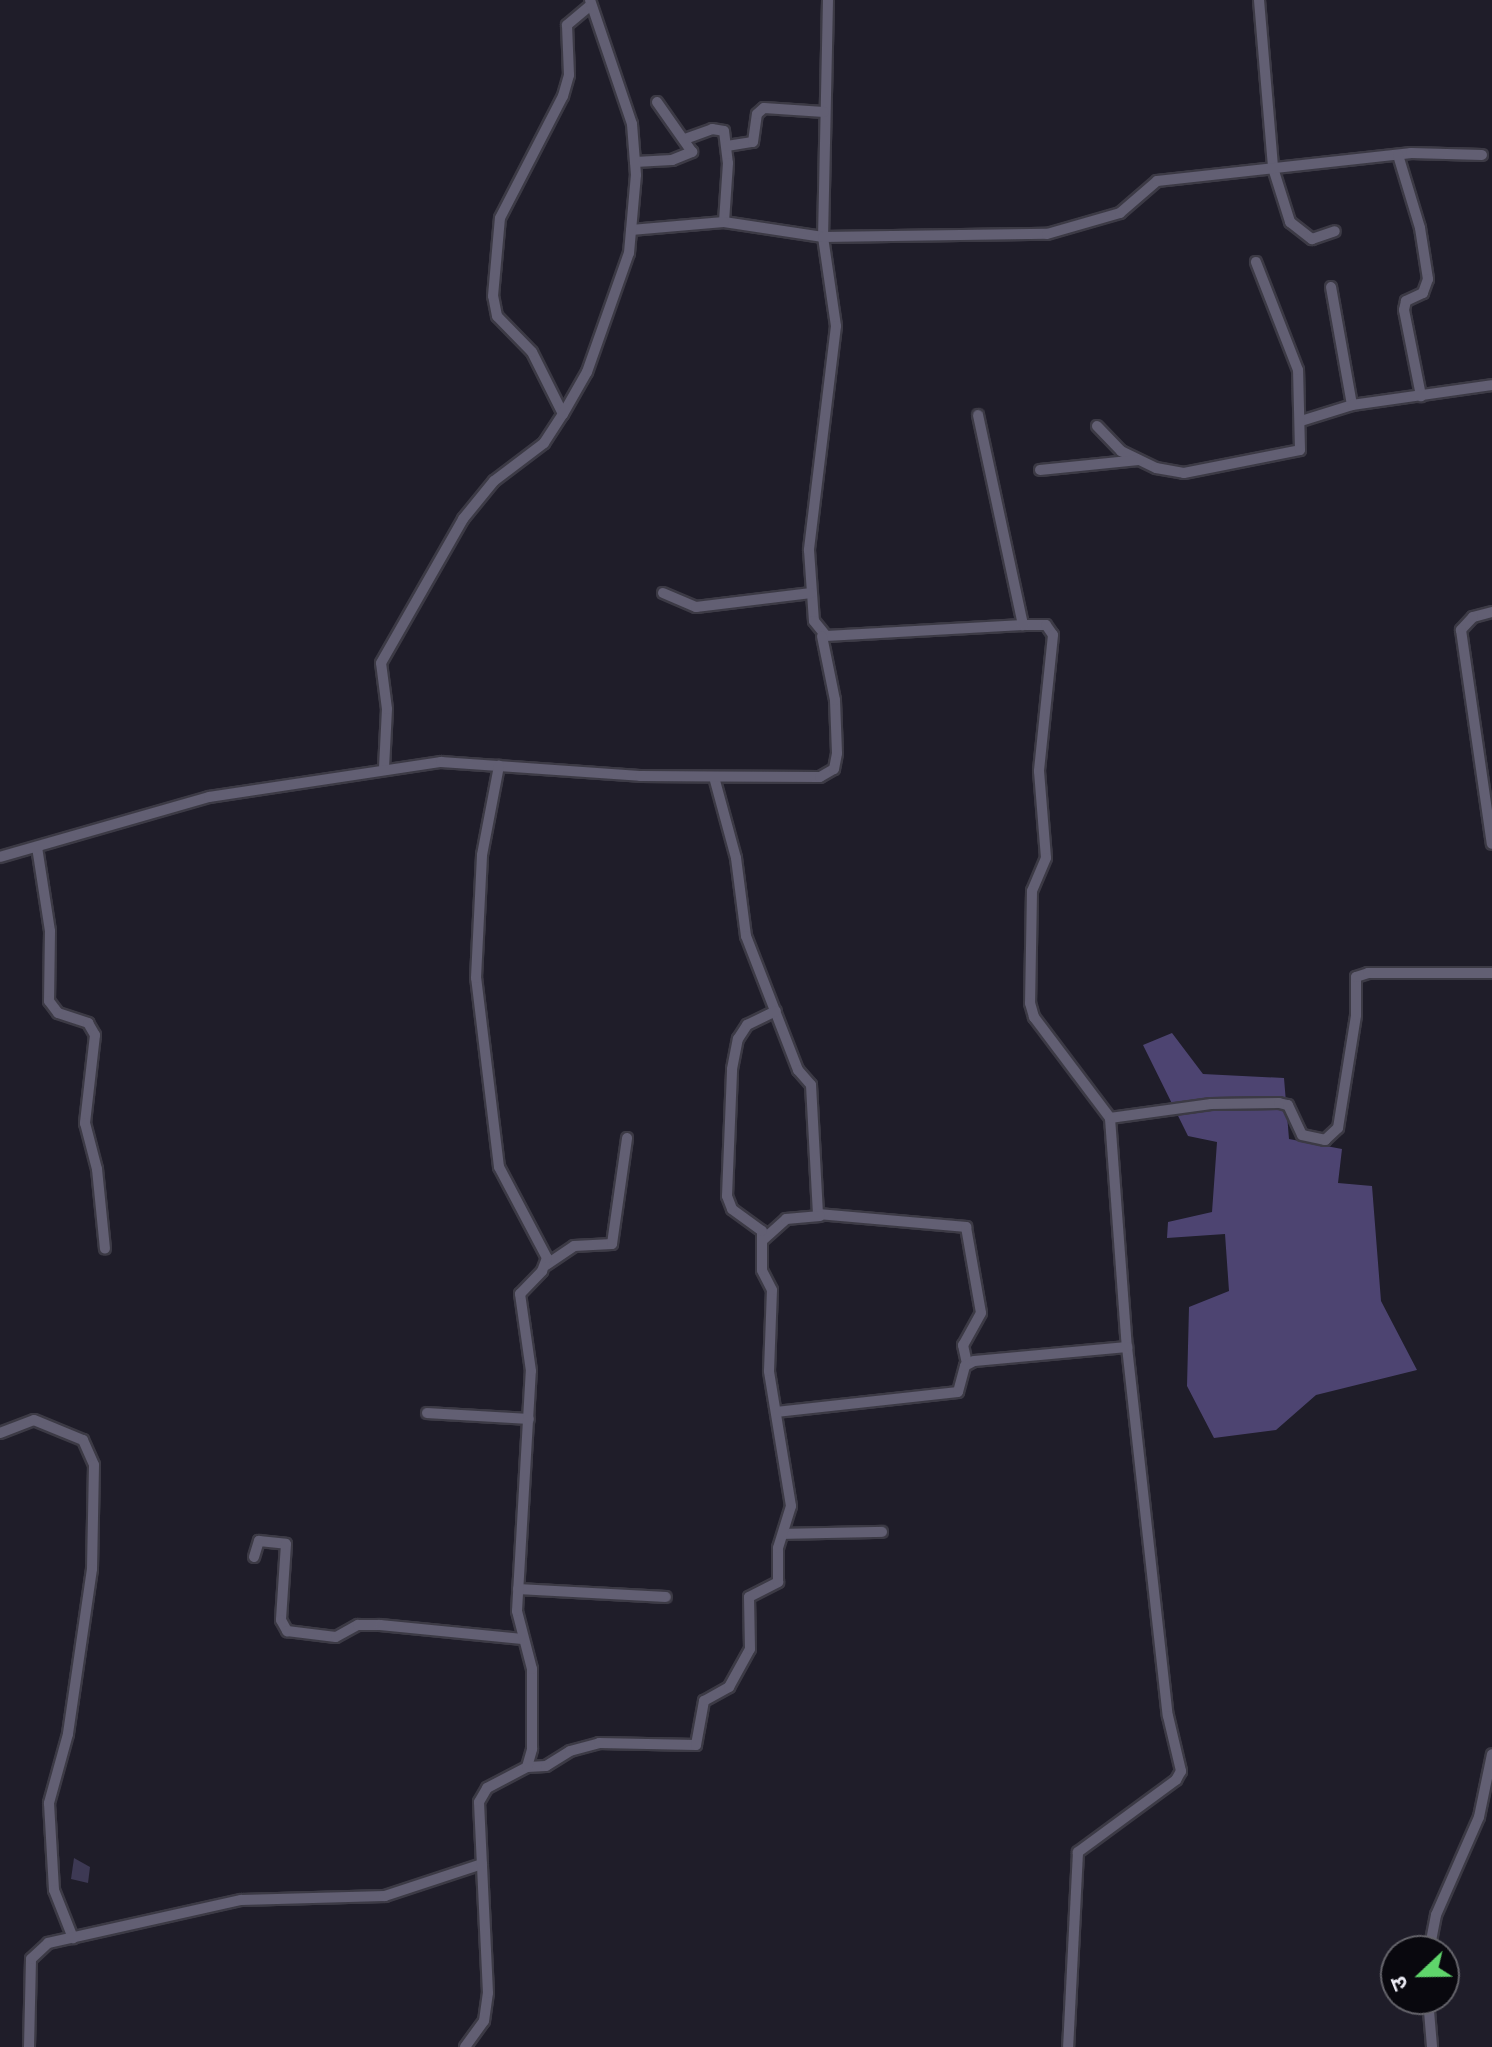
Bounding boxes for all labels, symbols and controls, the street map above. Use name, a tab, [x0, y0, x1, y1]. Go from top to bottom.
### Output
north arrow	[1380, 1935, 1460, 2015]
text: उ	[1385, 1973, 1413, 1994]

